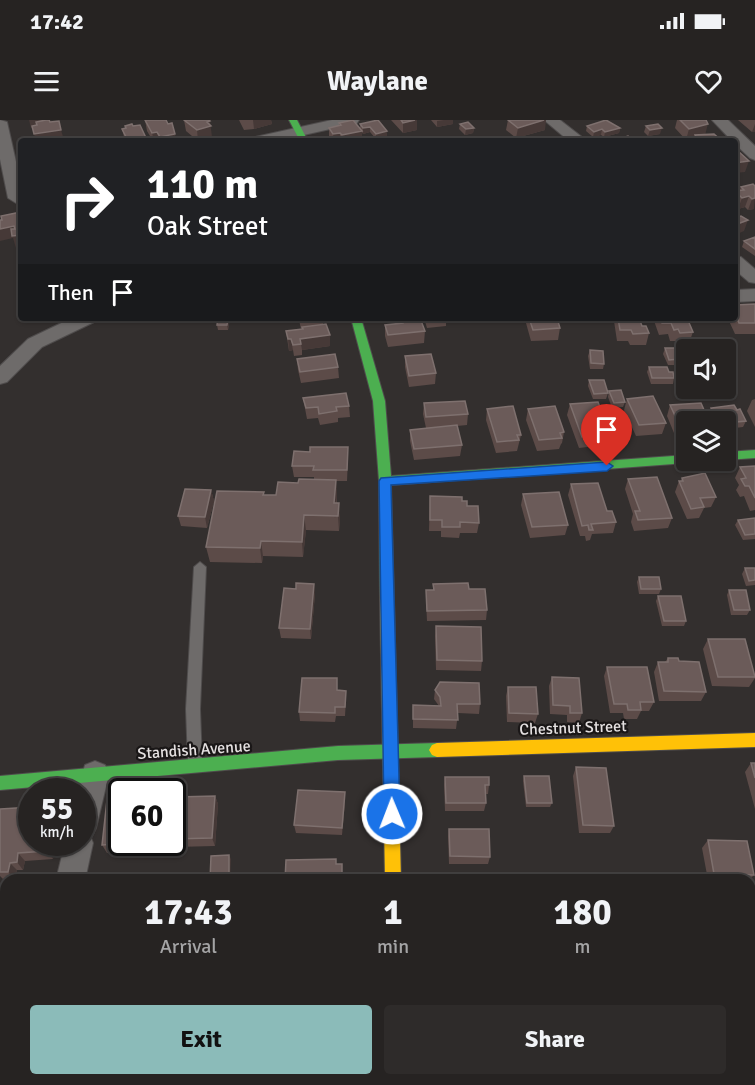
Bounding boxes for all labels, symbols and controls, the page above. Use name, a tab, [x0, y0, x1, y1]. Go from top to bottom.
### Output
text: 17:42	[30, 8, 84, 35]
icon: menu	[30, 65, 63, 98]
text: Waylane	[327, 65, 428, 98]
icon: heart	[692, 65, 725, 98]
text: 110 m	[147, 159, 258, 210]
icon: right	[48, 162, 126, 240]
text: Oak Street	[147, 210, 268, 243]
icon: arrive	[106, 276, 139, 309]
text: Then	[48, 279, 94, 306]
map controls	[676, 339, 736, 471]
button: sound	[676, 339, 736, 399]
pin	[581, 404, 632, 466]
button: layers	[676, 411, 736, 471]
icon: arrive	[590, 413, 623, 446]
street label: Chestnut Street	[519, 716, 627, 740]
street label: Standish Avenue	[137, 736, 251, 764]
speed limit sign: 60	[108, 778, 186, 856]
position arrow	[360, 782, 424, 846]
text: 55	[41, 791, 73, 828]
text: km/h	[40, 823, 74, 841]
text: 17:43	[144, 890, 233, 935]
text: 1	[383, 890, 403, 935]
text: 180	[553, 890, 612, 935]
text: Arrival	[160, 934, 217, 959]
text: min	[377, 934, 409, 959]
text: m	[575, 934, 591, 959]
button: Exit	[30, 1005, 372, 1074]
button: Share	[384, 1005, 726, 1074]

